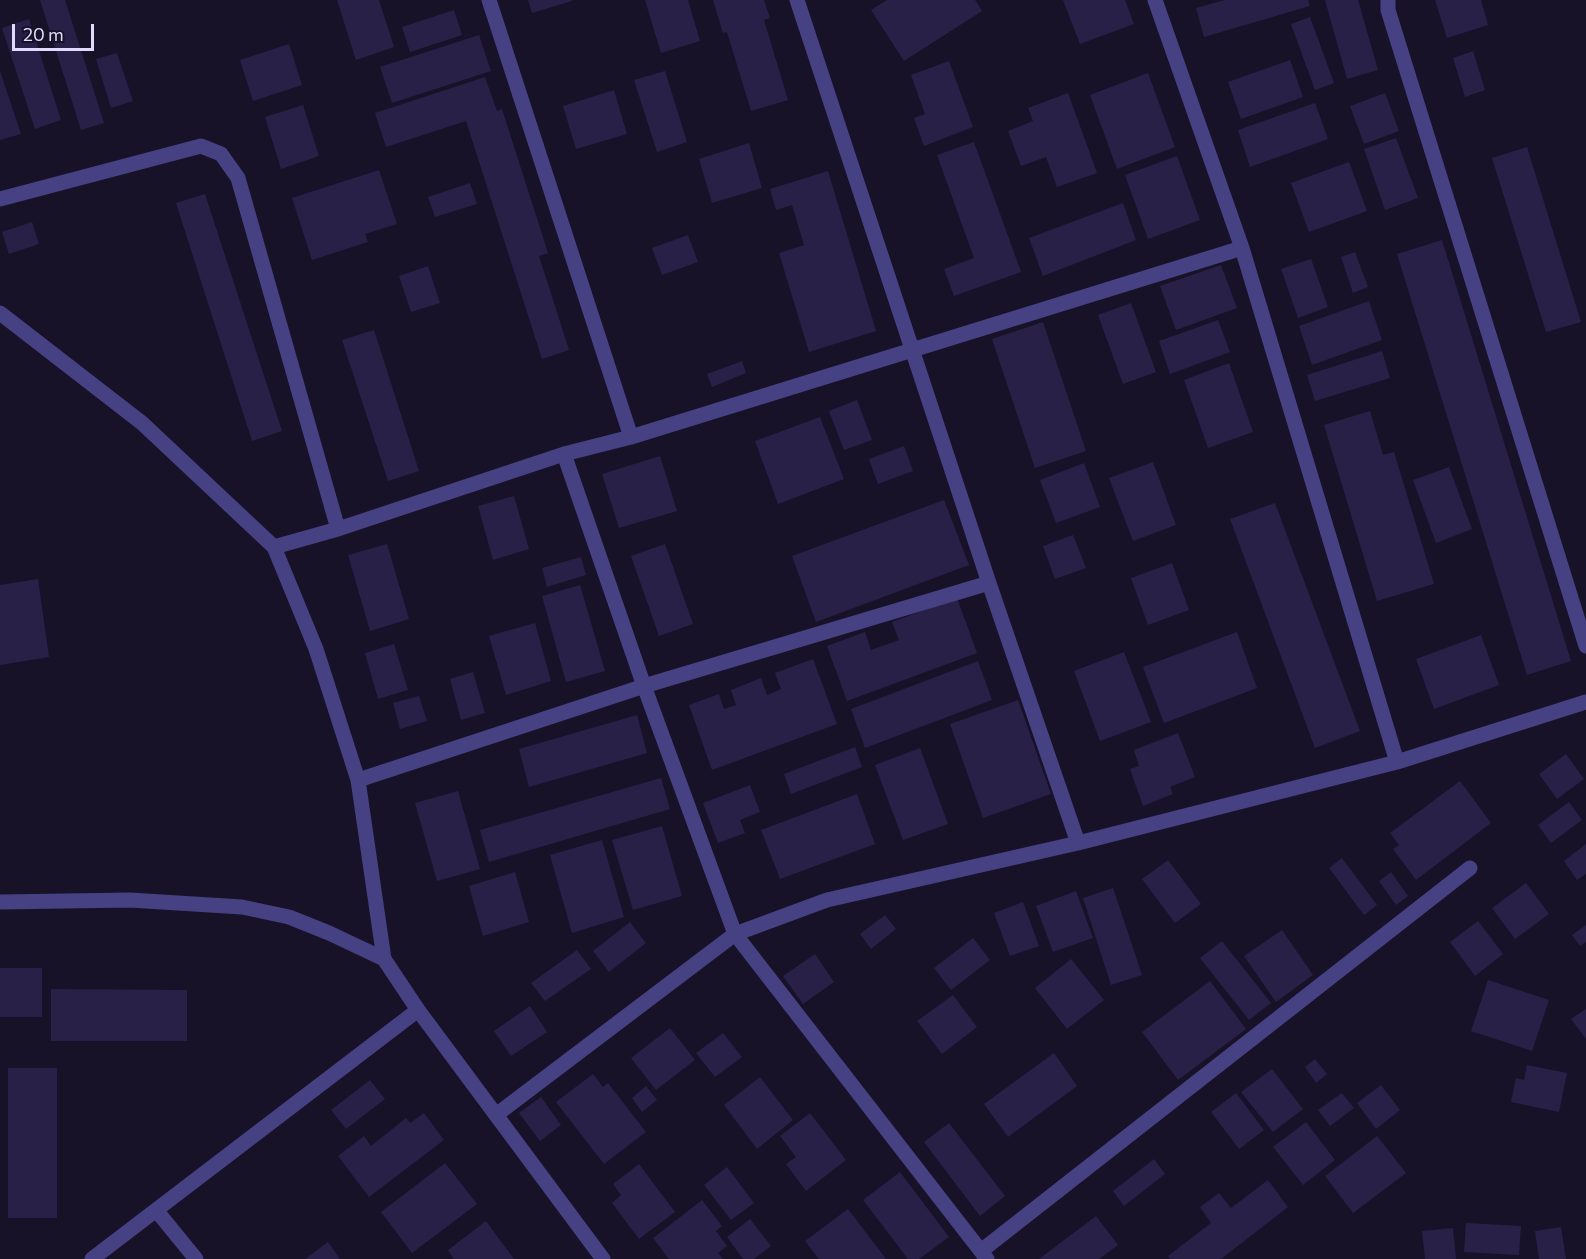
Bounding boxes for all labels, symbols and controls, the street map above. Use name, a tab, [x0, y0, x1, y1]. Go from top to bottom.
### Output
scale bar	[15, 12, 98, 50]
text: 20 m	[23, 23, 64, 45]

